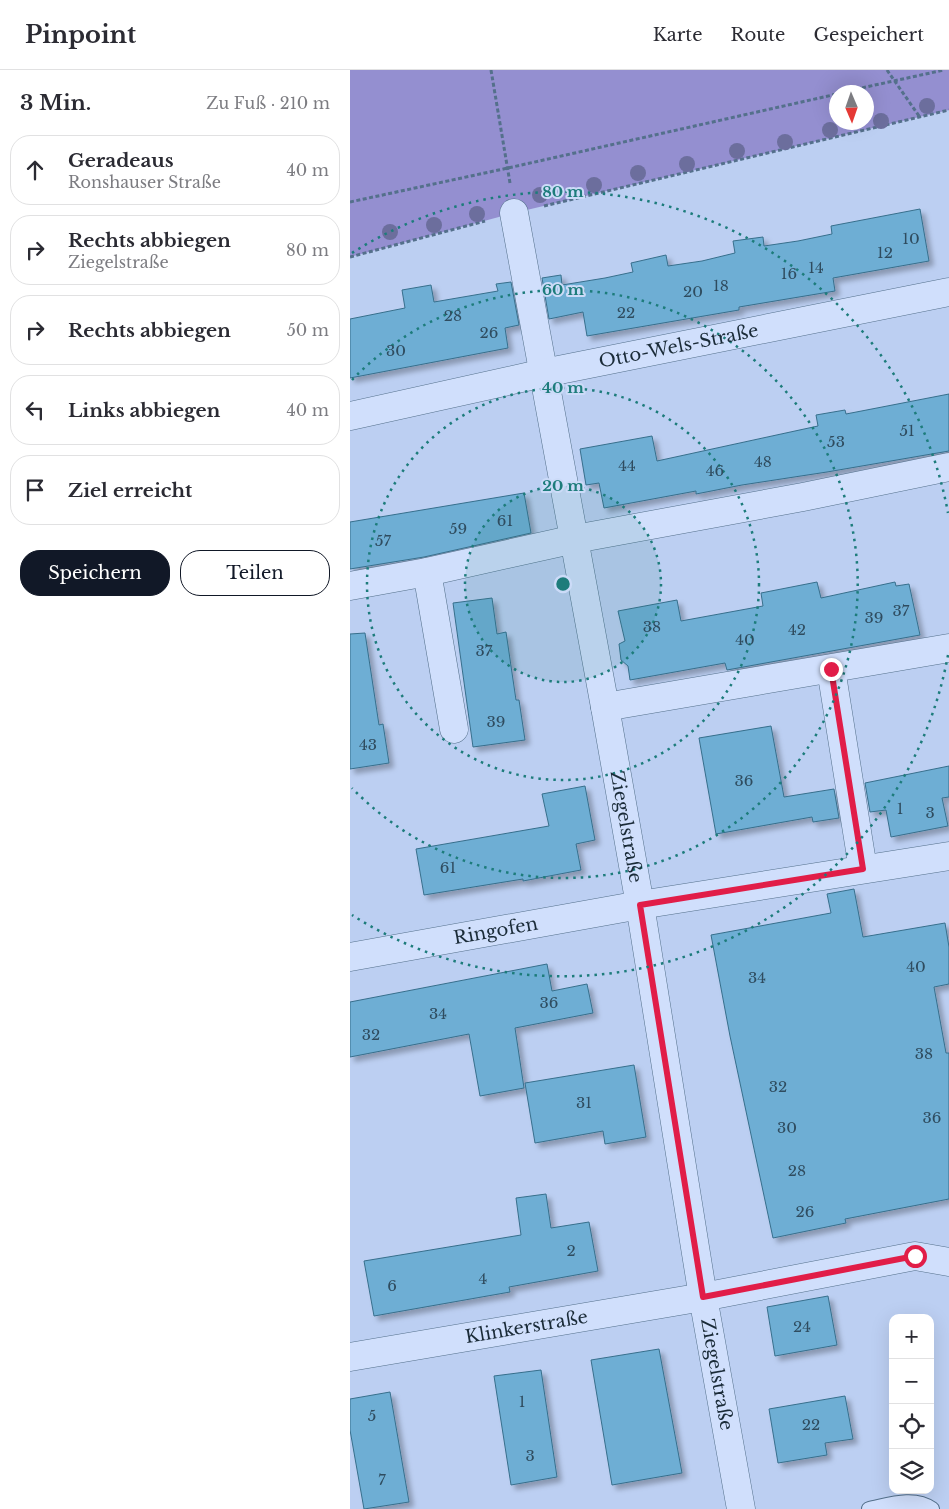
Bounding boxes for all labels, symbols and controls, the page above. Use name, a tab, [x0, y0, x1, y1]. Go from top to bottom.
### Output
text: Pinpoint	[25, 20, 136, 49]
text: Karte	[653, 24, 702, 46]
text: Route	[730, 24, 785, 46]
text: Gespeichert	[813, 24, 924, 46]
north arrow	[829, 85, 874, 130]
text: 3 Min.	[20, 90, 91, 116]
text: Zu Fuß · 210 m	[206, 93, 330, 113]
text: Geradeaus	[68, 149, 174, 172]
icon: ahead	[21, 156, 49, 184]
text: 40 m	[286, 160, 329, 180]
text: Ronshauser Straße	[68, 172, 221, 192]
text: 80 m	[542, 182, 584, 201]
text: Rechts abbiegen	[68, 229, 231, 252]
house number: 10	[902, 229, 920, 248]
icon: right	[21, 236, 49, 264]
text: 80 m	[286, 240, 329, 260]
house number: 12	[877, 243, 893, 262]
text: Ziegelstraße	[68, 252, 169, 272]
house number: 14	[808, 258, 824, 277]
house number: 16	[781, 264, 797, 283]
house number: 18	[713, 276, 729, 295]
text: 60 m	[542, 280, 584, 299]
house number: 20	[683, 282, 703, 301]
house number: 22	[617, 303, 635, 322]
house number: 28	[444, 306, 462, 325]
icon: right	[21, 316, 49, 344]
text: Rechts abbiegen	[68, 319, 231, 342]
street label: Otto-Wels-Straße	[597, 319, 760, 373]
text: 50 m	[287, 320, 329, 340]
house number: 26	[480, 323, 498, 342]
house number: 30	[386, 341, 406, 360]
text: 40 m	[542, 378, 584, 397]
icon: left	[21, 396, 49, 424]
text: Links abbiegen	[68, 399, 220, 422]
text: 40 m	[286, 400, 329, 420]
house number: 51	[899, 421, 915, 440]
house number: 53	[827, 432, 845, 451]
house number: 48	[754, 452, 772, 471]
house number: 44	[618, 456, 636, 475]
house number: 46	[706, 461, 724, 480]
icon: arrive	[21, 476, 49, 504]
text: 20 m	[542, 476, 584, 495]
text: Ziel erreicht	[68, 479, 192, 502]
house number: 61	[497, 511, 513, 530]
house number: 59	[449, 519, 467, 538]
house number: 57	[375, 531, 391, 550]
button: Speichern	[20, 550, 170, 596]
button: Teilen	[180, 550, 330, 596]
centre of rings	[554, 575, 572, 593]
house number: 37	[893, 601, 910, 620]
house number: 39	[865, 608, 883, 627]
house number: 38	[643, 617, 661, 636]
house number: 42	[788, 620, 806, 639]
house number: 40	[735, 630, 755, 649]
house number: 37	[476, 641, 493, 660]
route end	[820, 658, 843, 681]
house number: 39	[487, 712, 505, 731]
house number: 43	[359, 735, 377, 754]
street label: Ziegelstraße	[605, 769, 647, 885]
house number: 36	[735, 771, 753, 790]
house number: 1	[897, 799, 903, 818]
house number: 3	[925, 803, 935, 822]
house number: 61	[440, 858, 456, 877]
street label: Ringofen	[452, 913, 540, 949]
house number: 40	[906, 957, 926, 976]
house number: 34	[748, 968, 766, 987]
house number: 36	[540, 993, 558, 1012]
house number: 34	[429, 1004, 447, 1023]
house number: 32	[362, 1025, 380, 1044]
house number: 38	[915, 1044, 933, 1063]
house number: 32	[769, 1077, 787, 1096]
house number: 31	[576, 1093, 592, 1112]
house number: 36	[923, 1108, 941, 1127]
house number: 30	[777, 1118, 797, 1137]
house number: 28	[788, 1161, 806, 1180]
house number: 26	[796, 1202, 814, 1221]
house number: 2	[566, 1241, 576, 1260]
route start	[904, 1245, 927, 1268]
house number: 4	[479, 1269, 487, 1288]
house number: 6	[387, 1276, 397, 1295]
street label: Klinkerstraße	[464, 1306, 589, 1348]
map controls	[889, 1314, 934, 1494]
button: +	[889, 1314, 934, 1359]
street label: Ziegelstraße	[696, 1317, 738, 1432]
house number: 24	[793, 1317, 811, 1336]
button: −	[889, 1359, 934, 1404]
house number: 1	[519, 1392, 525, 1411]
button: locate	[889, 1404, 934, 1449]
house number: 5	[368, 1406, 376, 1425]
house number: 22	[802, 1415, 820, 1434]
house number: 3	[525, 1446, 535, 1465]
button: layers	[889, 1449, 934, 1494]
house number: 7	[378, 1470, 386, 1489]

